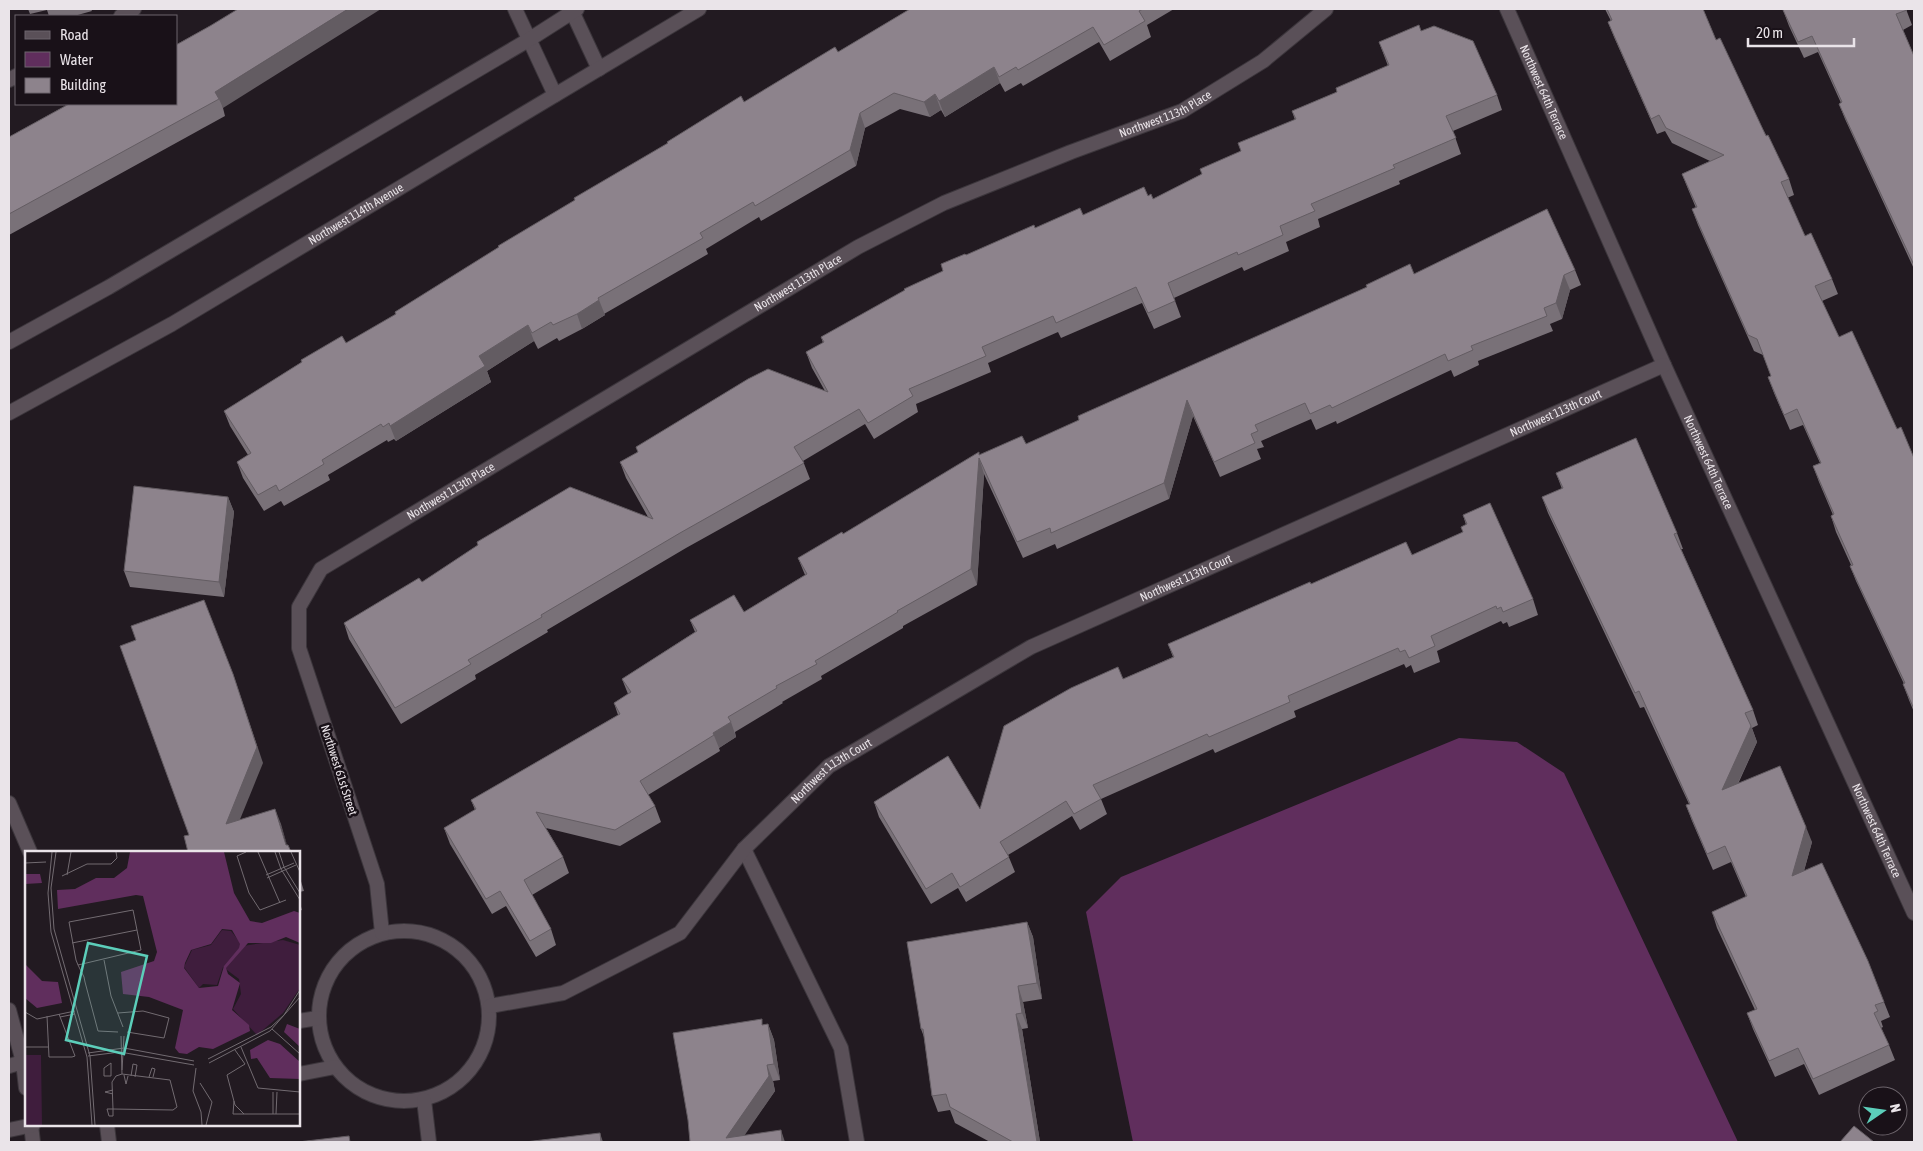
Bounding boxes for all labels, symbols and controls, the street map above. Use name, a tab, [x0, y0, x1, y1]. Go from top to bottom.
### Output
legend	[15, 15, 178, 105]
scale bar	[1748, 15, 1854, 47]
text: 20 m	[1756, 24, 1783, 41]
text: Road	[60, 26, 89, 43]
street label: Northwest 64th Terrace	[1517, 43, 1571, 142]
text: Water	[60, 51, 93, 68]
text: Building	[60, 76, 106, 93]
street label: Northwest 113th Place	[1117, 88, 1214, 141]
street label: Northwest 114th Avenue	[306, 180, 406, 248]
street label: Northwest 113th Place	[752, 251, 844, 315]
street label: Northwest 113th Court	[1508, 386, 1604, 440]
street label: Northwest 64th Terrace	[1681, 413, 1736, 512]
street label: Northwest 113th Place	[404, 460, 497, 523]
street label: Northwest 113th Court	[1138, 551, 1234, 605]
street label: Northwest 61st Street	[318, 723, 360, 817]
street label: Northwest 113th Court	[788, 735, 875, 806]
street label: Northwest 64th Terrace	[1849, 781, 1904, 880]
inset map	[25, 851, 300, 1126]
north arrow	[1858, 1086, 1908, 1136]
text: N	[1887, 1102, 1904, 1114]

